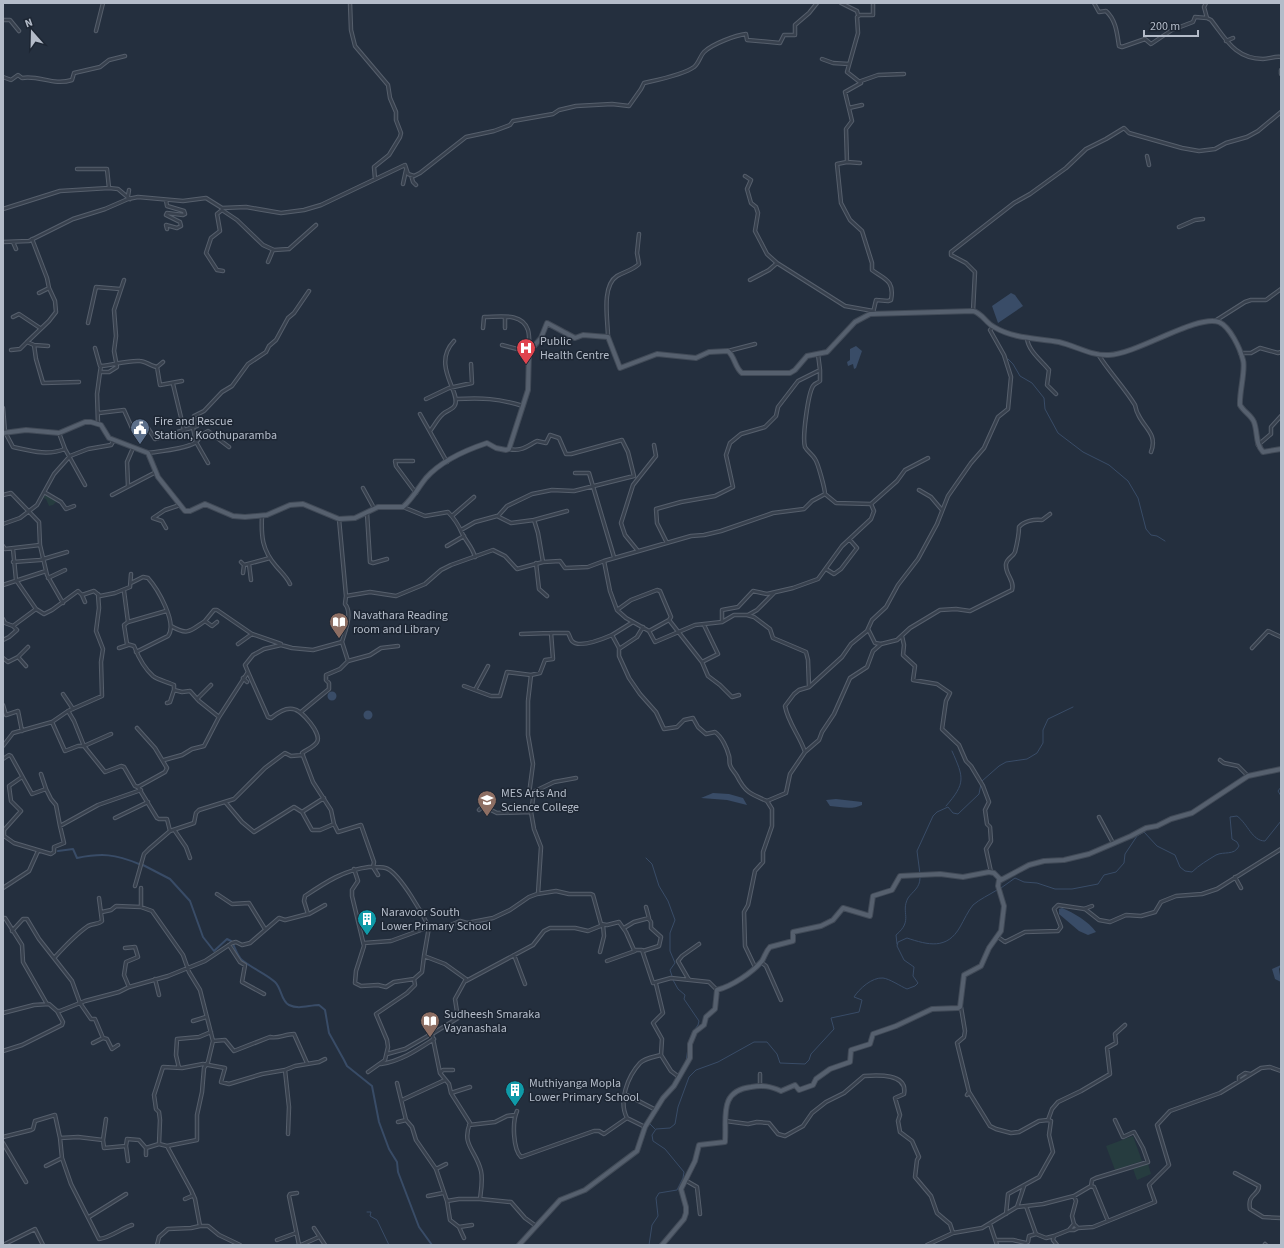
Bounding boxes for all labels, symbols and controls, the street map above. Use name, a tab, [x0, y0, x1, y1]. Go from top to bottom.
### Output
north arrow	[12, 12, 52, 52]
scale bar	[1144, 12, 1198, 38]
text: N	[23, 15, 35, 31]
text: 200 m	[1150, 18, 1180, 35]
place label: Public Health Centre	[540, 333, 609, 364]
hospital icon: Public Health Centre	[515, 337, 537, 365]
place label: Fire and Rescue Station, Koothuparamba	[154, 413, 277, 444]
public building icon: Fire and Rescue Station, Koothuparamba	[129, 417, 151, 445]
place label: Navathara Reading room and Library	[353, 607, 448, 638]
library icon: Navathara Reading room and Library	[328, 611, 350, 639]
place label: MES Arts And Science College	[501, 785, 579, 816]
school or university icon: MES Arts And Science College	[476, 789, 498, 817]
place label: Naravoor South Lower Primary School	[381, 904, 491, 935]
building icon: Naravoor South Lower Primary School	[356, 908, 378, 936]
place label: Sudheesh Smaraka Vayanashala	[444, 1006, 540, 1037]
library icon: Sudheesh Smaraka Vayanashala	[419, 1010, 441, 1038]
place label: Muthiyanga Mopla Lower Primary School	[529, 1075, 639, 1106]
building icon: Muthiyanga Mopla Lower Primary School	[504, 1079, 526, 1107]

